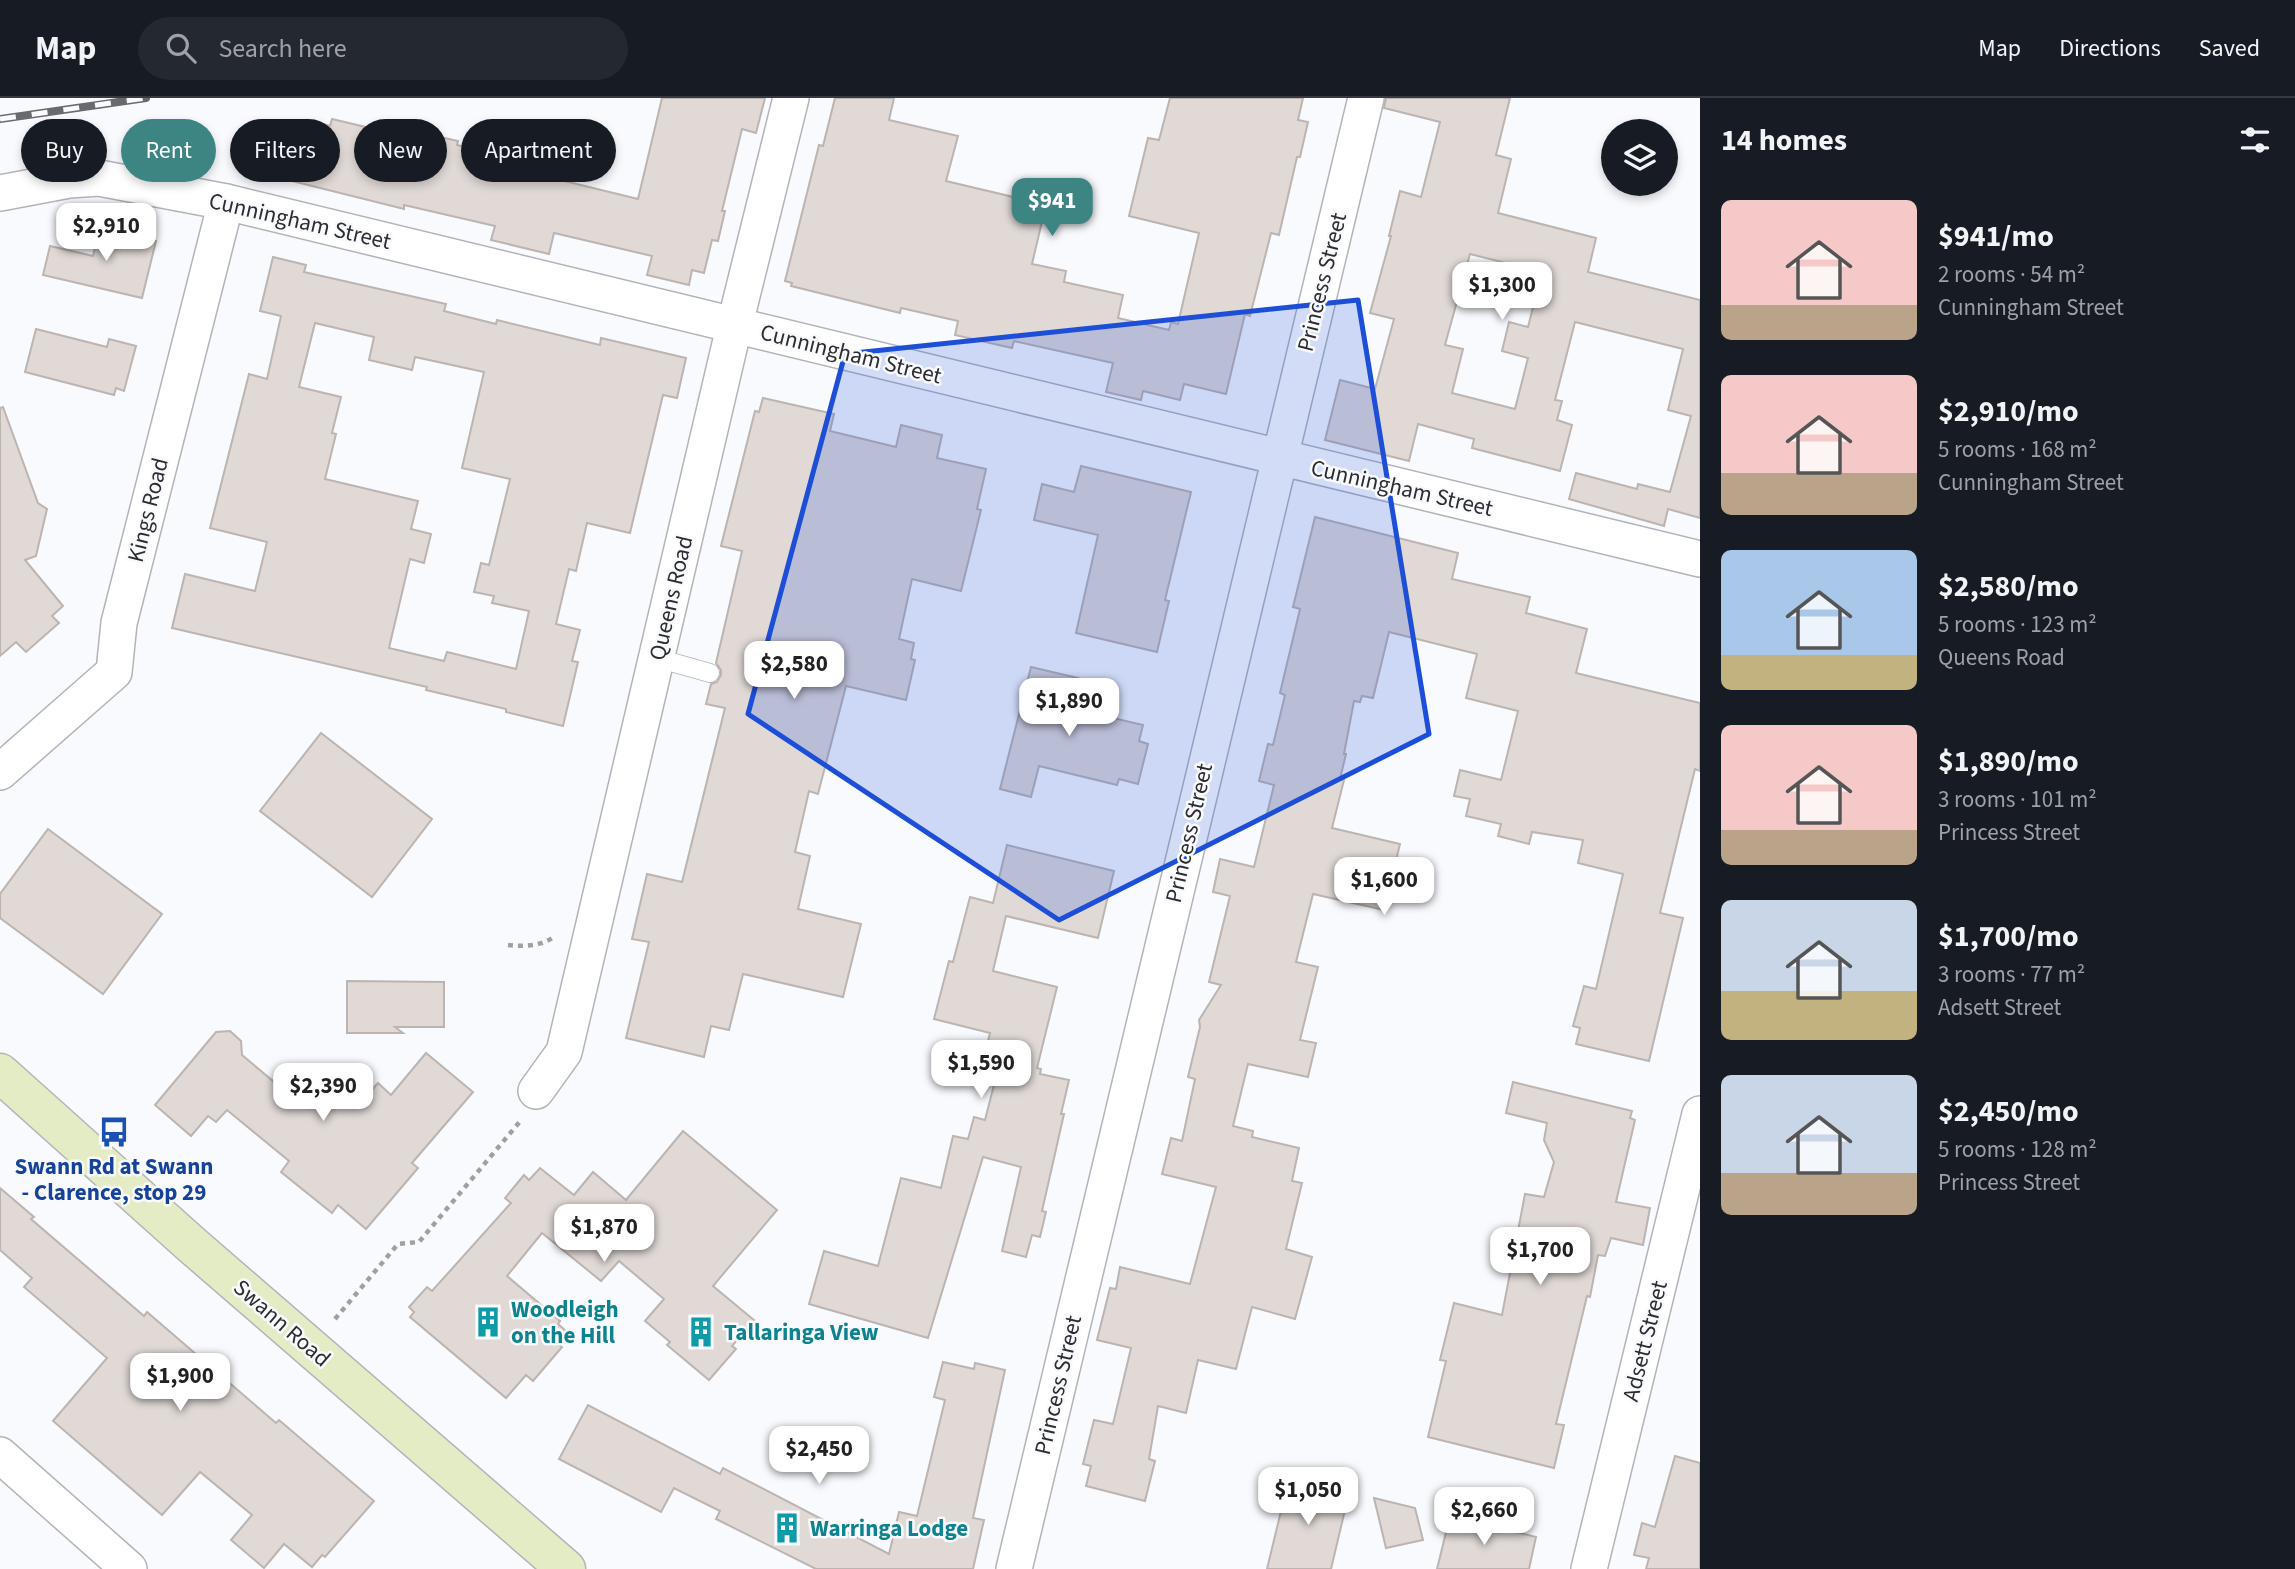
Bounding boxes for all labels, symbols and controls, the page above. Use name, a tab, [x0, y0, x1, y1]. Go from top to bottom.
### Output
search box	[138, 17, 628, 80]
text: Map	[35, 25, 96, 72]
icon: search	[162, 29, 200, 67]
text: Search here	[218, 30, 347, 67]
text: Map	[1978, 31, 2021, 66]
text: Directions	[2059, 31, 2161, 66]
text: Saved	[2199, 31, 2260, 66]
chip: Buy	[21, 119, 107, 182]
chip: Rent	[121, 119, 216, 182]
chip: Filters	[230, 119, 340, 182]
chip: New	[354, 119, 447, 182]
chip: Apartment	[461, 119, 616, 182]
map controls	[1601, 119, 1678, 196]
button: layers	[1601, 119, 1678, 196]
text: 14 homes	[1721, 119, 1847, 162]
icon: filters	[2236, 121, 2274, 159]
pin: $941	[1011, 178, 1093, 238]
street label: Cunningham Street	[206, 184, 394, 258]
text: $941	[1028, 184, 1076, 217]
pin: $2,910	[49, 204, 163, 263]
text: $2,910	[72, 209, 140, 242]
street label: Princess Street	[1289, 209, 1355, 355]
text: $941/mo	[1938, 215, 2054, 258]
icon: home	[1777, 228, 1861, 312]
text: 2 rooms · 54 m²	[1938, 258, 2085, 291]
pin: $1,300	[1445, 262, 1559, 322]
text: $1,300	[1468, 268, 1536, 301]
text: Cunningham Street	[1938, 291, 2124, 324]
street label: Cunningham Street	[757, 316, 945, 393]
text: $2,910/mo	[1938, 390, 2079, 433]
icon: home	[1777, 403, 1861, 487]
text: 5 rooms · 168 m²	[1938, 433, 2097, 466]
street label: Cunningham Street	[1308, 451, 1496, 525]
street label: Kings Road	[119, 454, 177, 566]
text: Cunningham Street	[1938, 466, 2124, 499]
street label: Queens Road	[641, 533, 701, 663]
text: $2,580/mo	[1938, 565, 2079, 608]
icon: home	[1777, 578, 1861, 662]
text: 5 rooms · 123 m²	[1938, 608, 2097, 641]
text: Queens Road	[1938, 641, 2065, 674]
pin: $2,580	[737, 642, 851, 701]
text: $2,580	[760, 647, 828, 680]
pin: $1,890	[1012, 678, 1126, 738]
text: $1,890	[1035, 684, 1103, 717]
text: $1,890/mo	[1938, 740, 2079, 783]
icon: home	[1777, 753, 1861, 837]
street label: Princess Street	[1157, 760, 1221, 906]
text: 3 rooms · 101 m²	[1938, 783, 2097, 816]
text: Princess Street	[1938, 816, 2080, 849]
pin: $1,600	[1327, 858, 1441, 917]
text: $1,600	[1350, 863, 1418, 896]
text: $1,700/mo	[1938, 915, 2079, 958]
icon: home	[1777, 928, 1861, 1012]
text: 3 rooms · 77 m²	[1938, 958, 2085, 991]
text: Adsett Street	[1938, 991, 2061, 1024]
pin: $1,590	[924, 1040, 1038, 1100]
text: $1,590	[947, 1046, 1015, 1079]
pin: $2,390	[266, 1063, 380, 1123]
text: $2,390	[289, 1069, 357, 1102]
text: $2,450/mo	[1938, 1090, 2079, 1133]
icon: home	[1777, 1103, 1861, 1187]
bus stop icon: Swann Rd at Swann - Clarence, stop 29	[97, 1115, 131, 1149]
text: 5 rooms · 128 m²	[1938, 1133, 2097, 1166]
place label: Swann Rd at Swann - Clarence, stop 29	[14, 1150, 214, 1209]
text: Princess Street	[1938, 1166, 2080, 1199]
pin: $1,870	[547, 1204, 661, 1264]
text: $1,870	[570, 1210, 638, 1243]
pin: $1,700	[1483, 1228, 1597, 1287]
text: $1,700	[1506, 1233, 1574, 1266]
street label: Swann Road	[226, 1271, 338, 1375]
street label: Adsett Street	[1614, 1277, 1676, 1405]
place label: Woodleigh on the Hill	[511, 1293, 619, 1352]
building icon: Woodleigh on the Hill	[471, 1305, 505, 1339]
street label: Princess Street	[1026, 1312, 1090, 1458]
building icon: Tallaringa View	[684, 1315, 718, 1349]
place label: Tallaringa View	[724, 1316, 879, 1349]
pin: $1,900	[123, 1354, 237, 1413]
text: $1,900	[146, 1359, 214, 1392]
pin: $2,450	[762, 1426, 876, 1486]
text: $2,450	[785, 1432, 853, 1465]
pin: $1,050	[1251, 1468, 1365, 1527]
text: $1,050	[1274, 1473, 1342, 1506]
pin: $2,660	[1427, 1488, 1541, 1547]
text: $2,660	[1450, 1493, 1518, 1526]
building icon: Warringa Lodge	[770, 1511, 804, 1545]
place label: Warringa Lodge	[810, 1512, 968, 1545]

